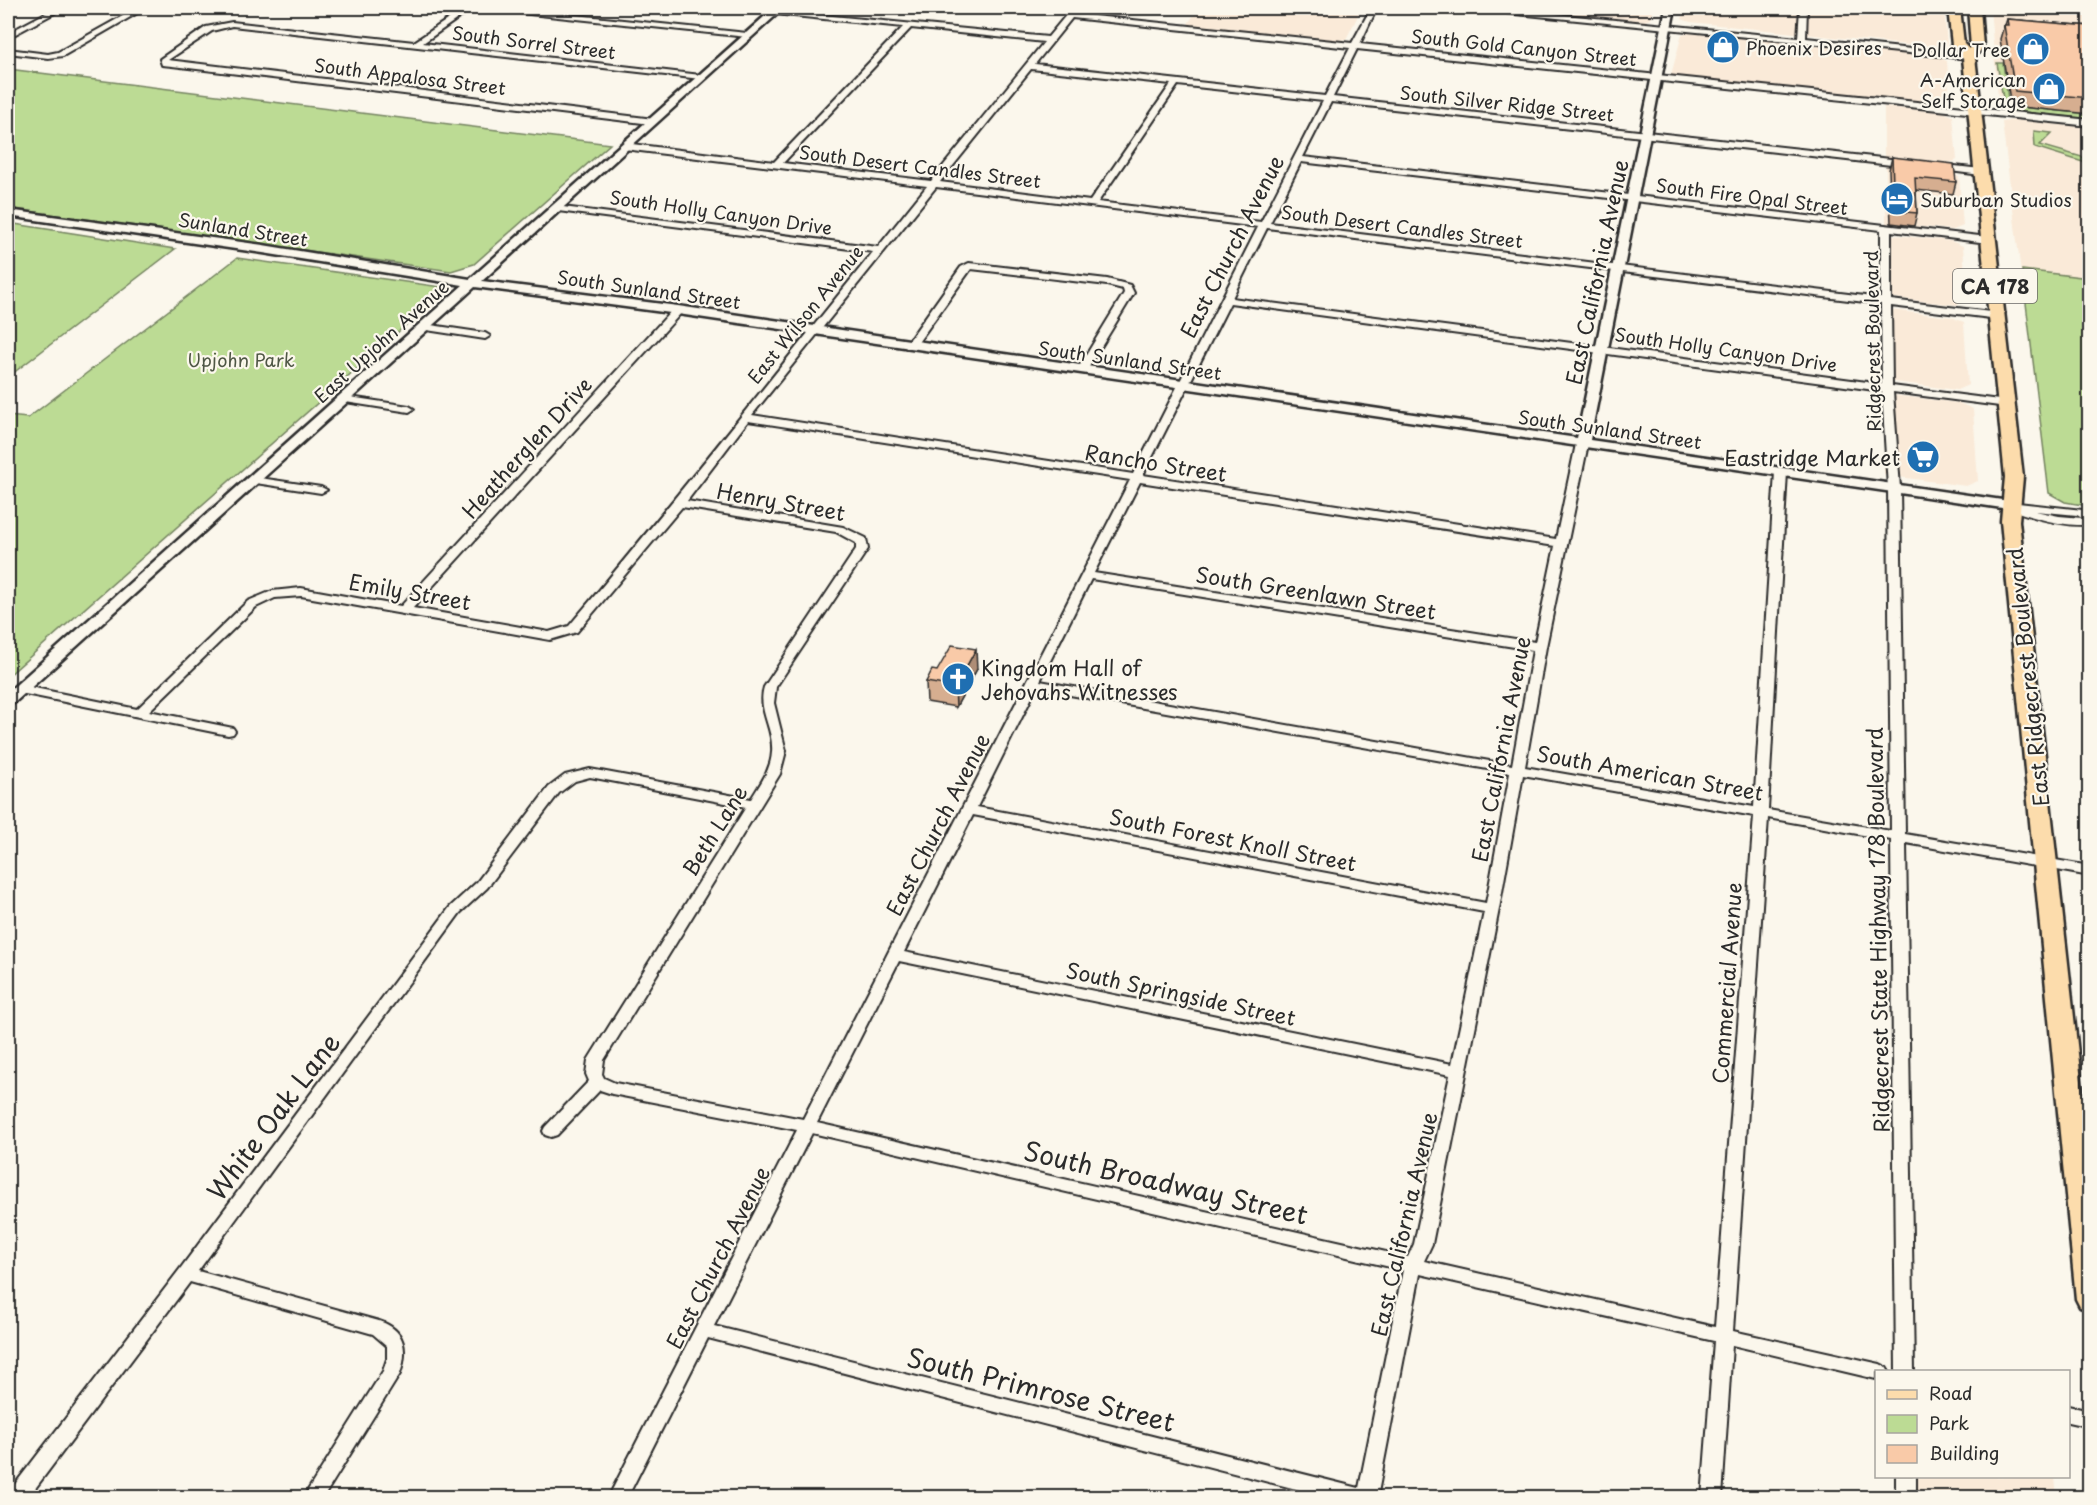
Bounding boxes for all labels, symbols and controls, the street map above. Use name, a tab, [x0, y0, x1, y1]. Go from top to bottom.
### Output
street label: South Sorrel Street	[451, 19, 617, 65]
street label: South Gold Canyon Street	[1410, 22, 1638, 72]
shop icon: Phoenix Desires	[1705, 29, 1741, 65]
shop icon: Dollar Tree	[2015, 31, 2051, 67]
place label: Phoenix Desires	[1746, 34, 1882, 61]
place label: Dollar Tree	[1911, 36, 2010, 63]
street label: South Appalosa Street	[313, 51, 507, 101]
place label: A-American Self Storage	[1920, 66, 2026, 114]
shop icon: A-American Self Storage	[2031, 71, 2067, 107]
street label: South Silver Ridge Street	[1399, 78, 1615, 128]
street label: South Desert Candles Street	[798, 138, 1042, 194]
street label: East Church Avenue	[1171, 149, 1291, 343]
street label: East California Avenue	[1556, 156, 1636, 388]
street label: South Fire Opal Street	[1655, 171, 1849, 221]
hotel icon: Suburban Studios	[1879, 181, 1915, 217]
street label: South Holly Canyon Drive	[608, 183, 834, 241]
place label: Suburban Studios	[1920, 186, 2072, 213]
street label: South Desert Candles Street	[1280, 198, 1524, 254]
street label: Sunland Street	[176, 205, 310, 253]
street label: East Wilson Avenue	[741, 239, 869, 389]
street label: Ridgecrest Boulevard	[1857, 250, 1887, 432]
street label: South Sunland Street	[556, 263, 742, 315]
road number: CA 178	[1953, 269, 2037, 303]
street label: East Upjohn Avenue	[308, 273, 454, 409]
street label: South Holly Canyon Drive	[1613, 320, 1839, 378]
street label: South Sunland Street	[1037, 334, 1223, 386]
park label: Upjohn Park	[187, 346, 295, 373]
street label: Heatherglen Drive	[454, 369, 598, 525]
street label: South Sunland Street	[1517, 403, 1703, 455]
street label: Rancho Street	[1083, 435, 1229, 489]
supermarket icon: Eastridge Market	[1905, 439, 1941, 475]
place label: Eastridge Market	[1724, 441, 1900, 473]
street label: Henry Street	[714, 474, 848, 528]
street label: East Ridgecrest Boulevard	[1997, 546, 2057, 808]
street label: South Greenlawn Street	[1194, 557, 1438, 627]
street label: Emily Street	[347, 565, 473, 617]
street label: East California Avenue	[1462, 633, 1538, 865]
place label: Kingdom Hall of Jehovahs Witnesses	[981, 651, 1178, 707]
church icon: Kingdom Hall of Jehovahs Witnesses	[940, 661, 976, 697]
street label: East Church Avenue	[877, 727, 997, 921]
street label: Ridgecrest State Highway 178 Boulevard	[1857, 727, 1897, 1133]
street label: South American Street	[1534, 736, 1766, 808]
street label: Beth Lane	[673, 778, 755, 882]
street label: South Forest Knoll Street	[1107, 799, 1359, 879]
street label: Commercial Avenue	[1703, 881, 1749, 1085]
street label: South Springside Street	[1063, 953, 1299, 1033]
street label: White Oak Lane	[197, 1024, 349, 1208]
street label: East California Avenue	[1362, 1109, 1444, 1339]
street label: South Broadway Street	[1020, 1130, 1312, 1234]
street label: East Church Avenue	[657, 1160, 777, 1354]
street label: South Primrose Street	[903, 1337, 1179, 1441]
legend	[1875, 1370, 2070, 1478]
text: Road	[1929, 1379, 1973, 1406]
text: Park	[1929, 1409, 1969, 1436]
text: Building	[1929, 1439, 1999, 1466]

